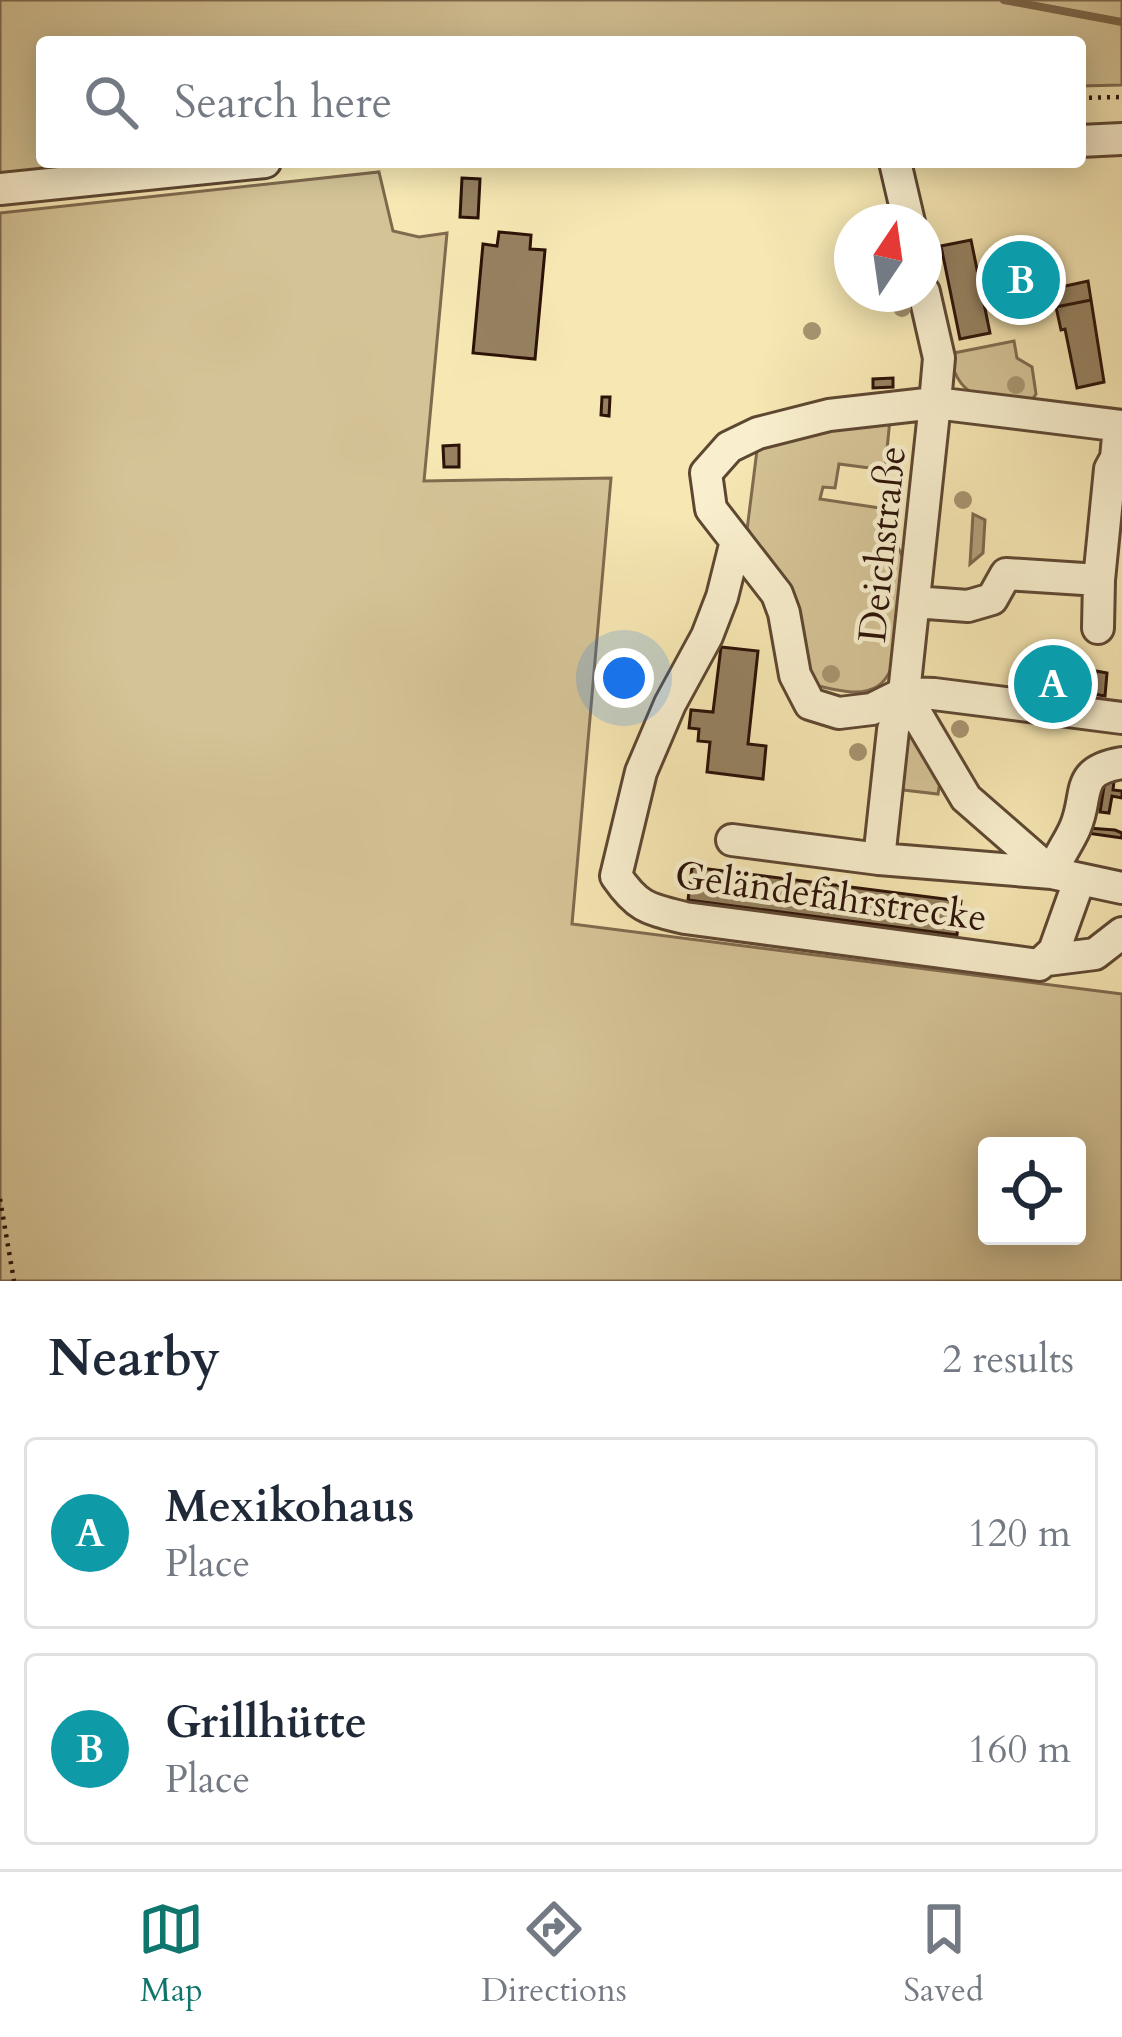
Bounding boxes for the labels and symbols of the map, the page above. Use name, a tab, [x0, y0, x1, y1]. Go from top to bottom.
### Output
north arrow	[834, 204, 942, 312]
pin: B	[982, 235, 1060, 325]
street label: Deichstraße	[846, 443, 919, 645]
pin: A	[1014, 639, 1092, 729]
your location	[594, 648, 654, 708]
street label: Geländefahrstrecke	[671, 848, 990, 945]

